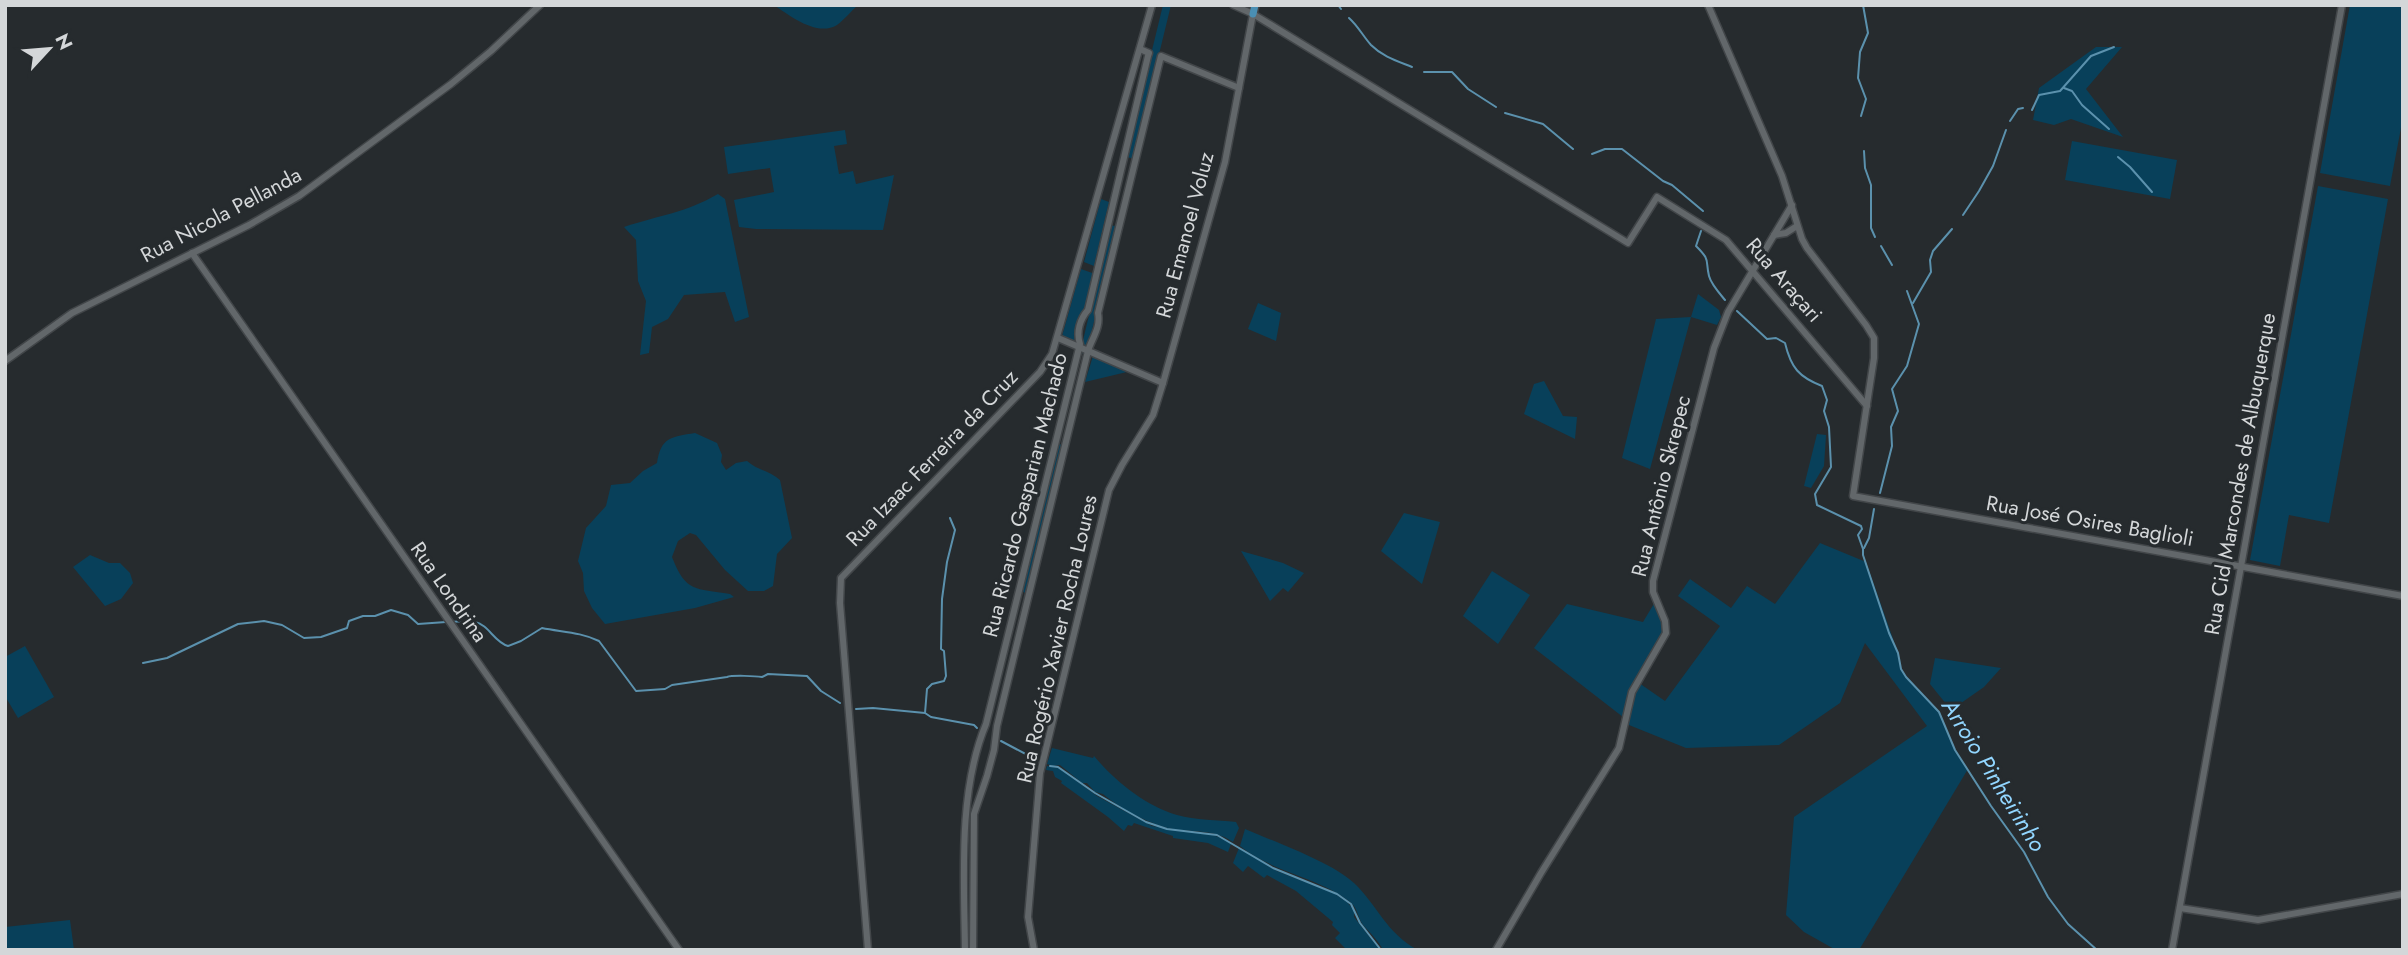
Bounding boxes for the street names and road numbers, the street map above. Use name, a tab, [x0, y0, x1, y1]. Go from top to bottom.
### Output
street label: Rua Emanoel Voluz	[1148, 148, 1222, 321]
street label: Rua Nicola Pellanda	[135, 160, 307, 270]
street label: Rua Araçari	[1739, 231, 1829, 329]
street label: Rua Cid Marcondes de Albuquerque	[2197, 310, 2283, 637]
street label: Rua Ricardo Gasparian Machado	[975, 350, 1075, 640]
street label: Rua Izaac Ferreira da Cruz	[839, 363, 1025, 553]
street label: Rua Antônio Skrepec	[1624, 392, 1698, 580]
street label: Rua José Osires Baglioli	[1984, 488, 2196, 554]
street label: Rua Rogério Xavier Rocha Loures	[1009, 492, 1105, 786]
street label: Rua Londrina	[403, 536, 495, 648]

